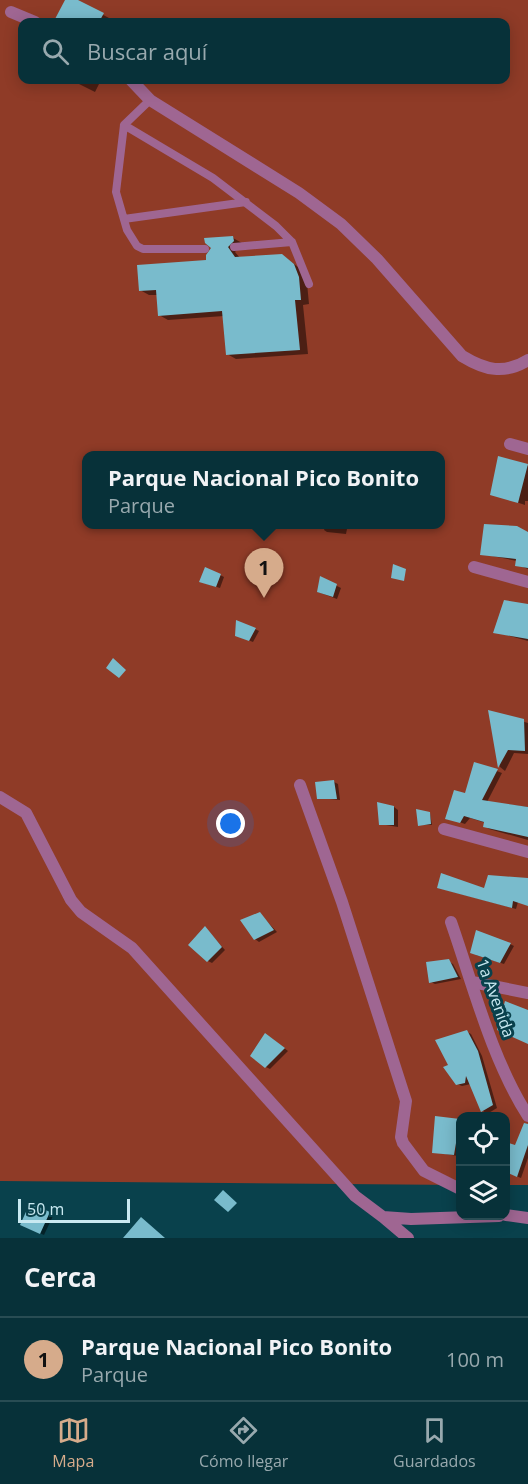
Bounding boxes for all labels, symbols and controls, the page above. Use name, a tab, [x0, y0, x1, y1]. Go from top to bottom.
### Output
search box	[18, 18, 510, 84]
icon: search	[39, 35, 72, 68]
text: Buscar aquí	[87, 36, 207, 66]
popup	[82, 451, 445, 529]
text: Parque Nacional Pico Bonito	[108, 462, 419, 492]
text: Parque	[108, 492, 175, 519]
pin: 1	[244, 548, 284, 598]
your location	[216, 809, 245, 838]
street label: 1a Avenida	[472, 956, 520, 1040]
map controls	[456, 1112, 510, 1220]
button: locate	[456, 1112, 510, 1166]
button: layers	[456, 1166, 510, 1220]
scale bar	[18, 1196, 130, 1224]
text: 50 m	[27, 1198, 64, 1220]
text: Cerca	[24, 1259, 97, 1295]
text: Parque Nacional Pico Bonito	[81, 1331, 392, 1361]
text: 1	[38, 1346, 49, 1373]
text: 100 m	[446, 1346, 504, 1373]
text: Parque	[81, 1361, 148, 1388]
tab: Mapa	[52, 1414, 94, 1472]
tab: Cómo llegar	[199, 1414, 288, 1472]
tab: Guardados	[393, 1414, 476, 1472]

